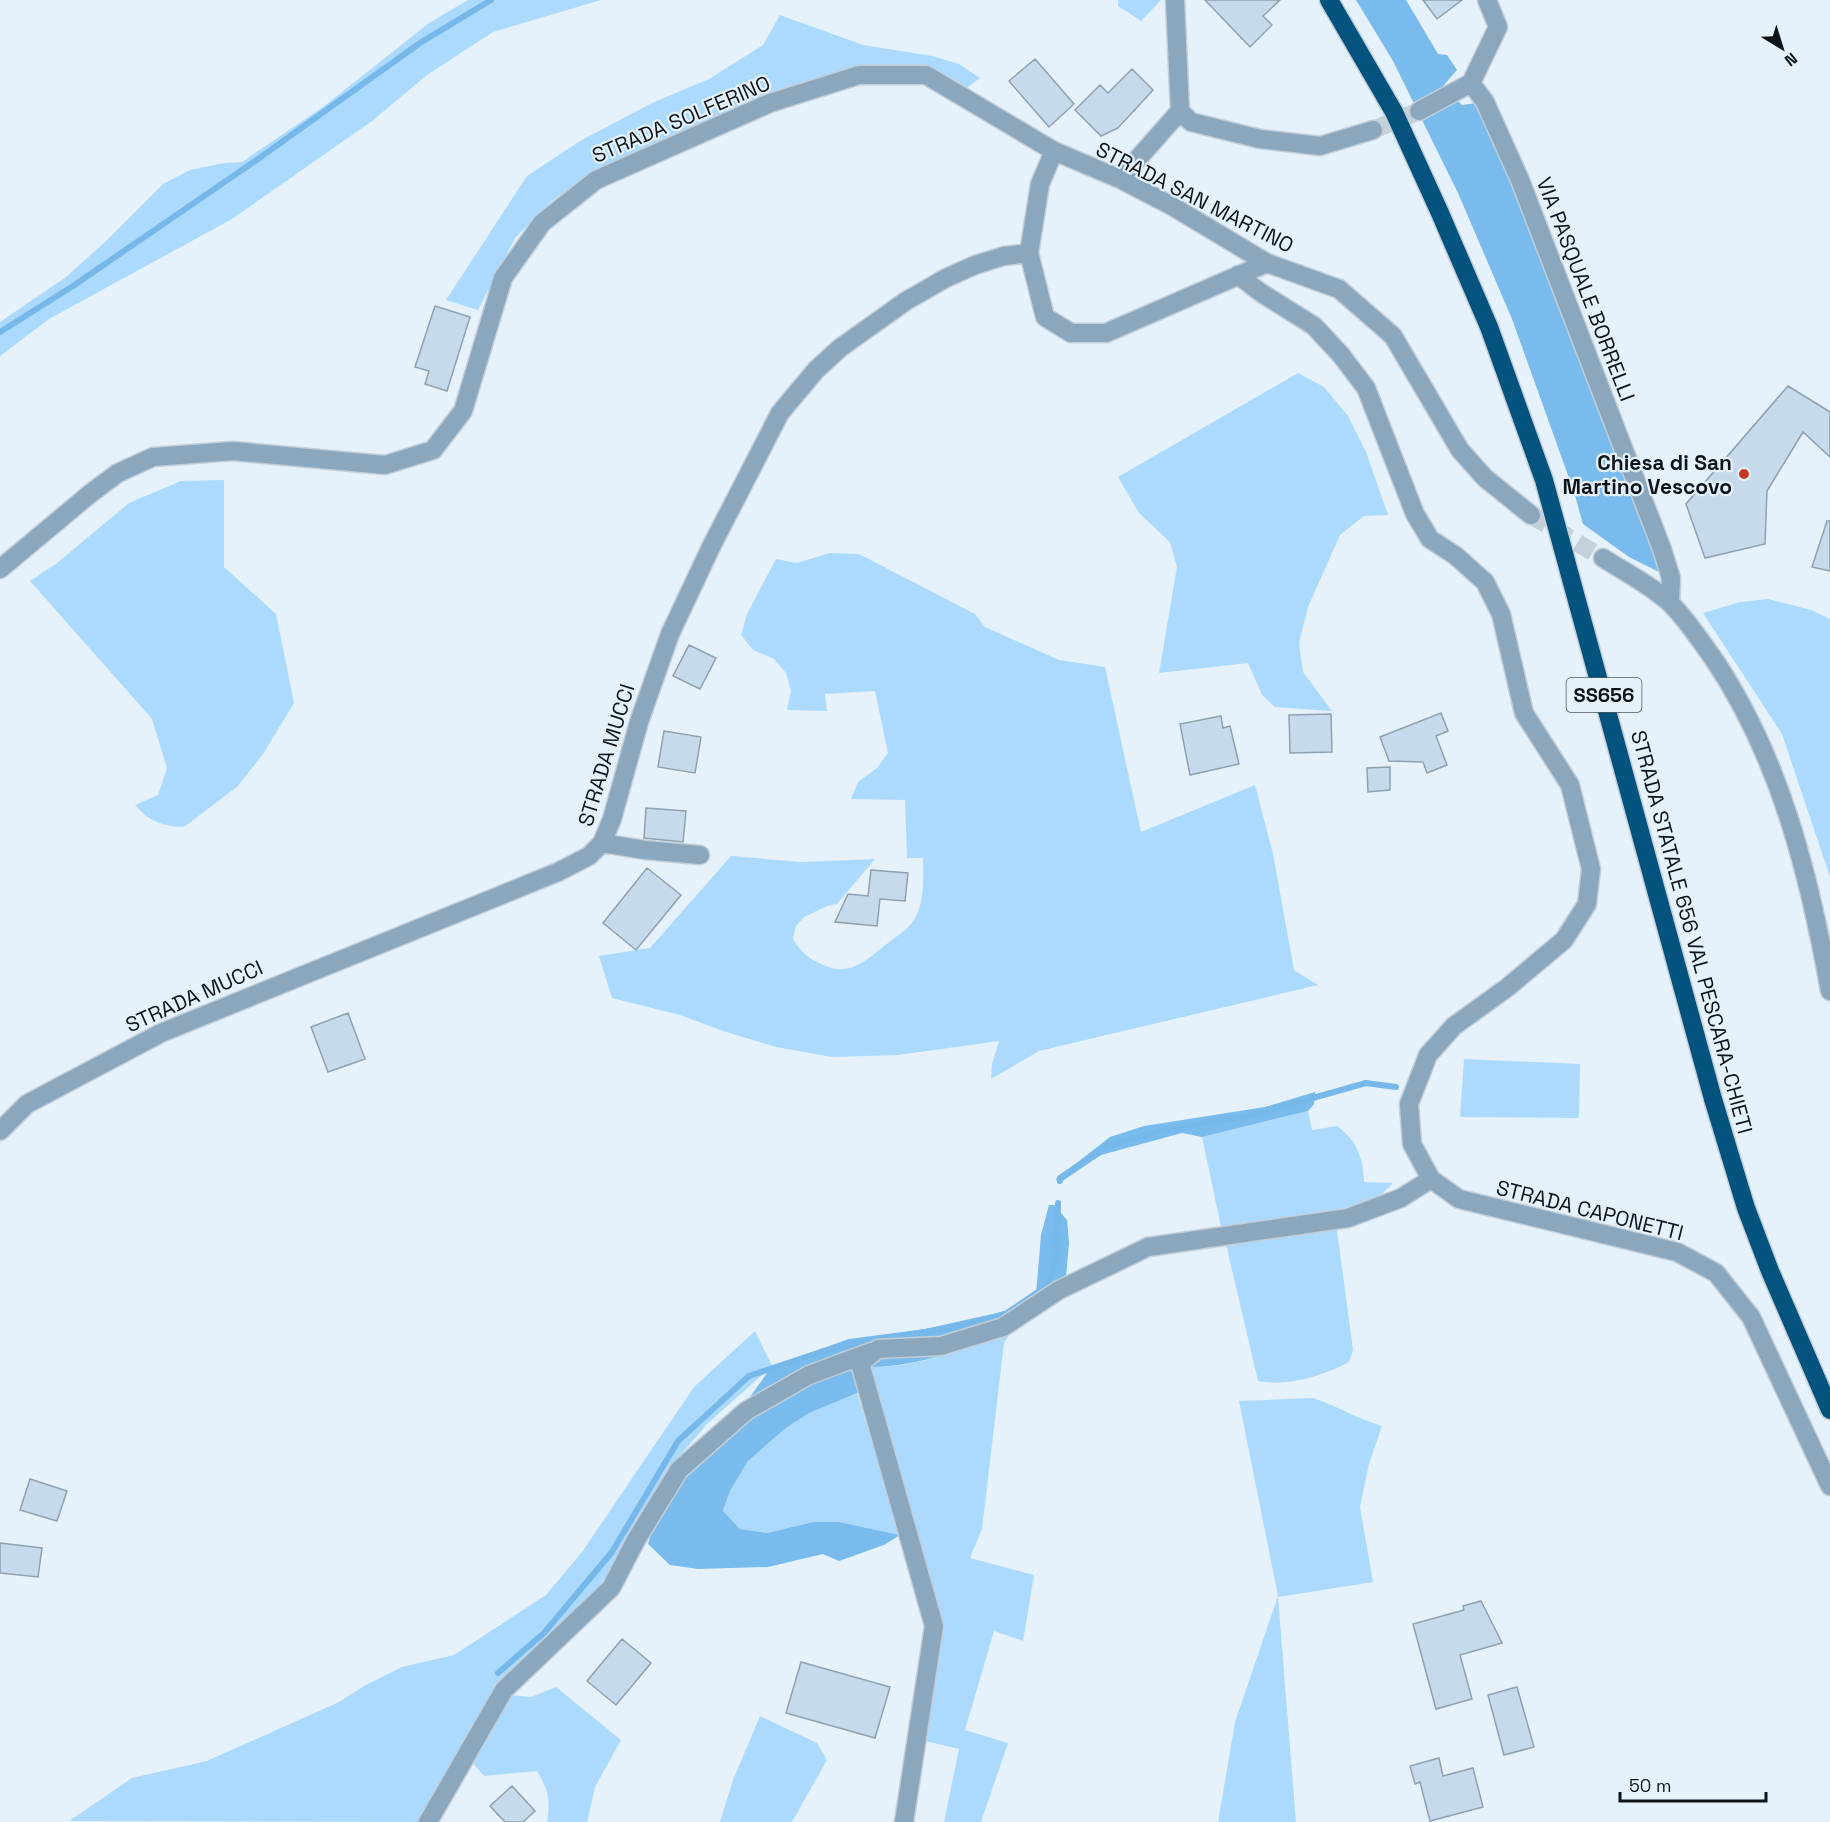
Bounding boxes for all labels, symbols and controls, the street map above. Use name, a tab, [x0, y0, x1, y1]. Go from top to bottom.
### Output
north arrow	[1752, 18, 1812, 78]
text: N	[1780, 48, 1802, 71]
street label: STRADA SOLFERINO	[588, 69, 774, 169]
street label: STRADA SAN MARTINO	[1092, 135, 1298, 259]
street label: VIA PASQUALE BORRELLI	[1531, 173, 1641, 405]
place label: Chiesa di San Martino Vescovo	[1563, 449, 1732, 500]
marker: Chiesa di San Martino Vescovo	[1737, 467, 1751, 481]
road number: SS656	[1566, 678, 1642, 712]
street label: STRADA MUCCI	[572, 681, 640, 829]
street label: STRADA STATALE 656 VAL PESCARA-CHIETI	[1625, 727, 1759, 1137]
street label: STRADA MUCCI	[121, 954, 267, 1038]
street label: STRADA CAPONETTI	[1494, 1174, 1686, 1246]
scale bar	[1620, 1765, 1766, 1803]
text: 50 m	[1629, 1774, 1671, 1797]

